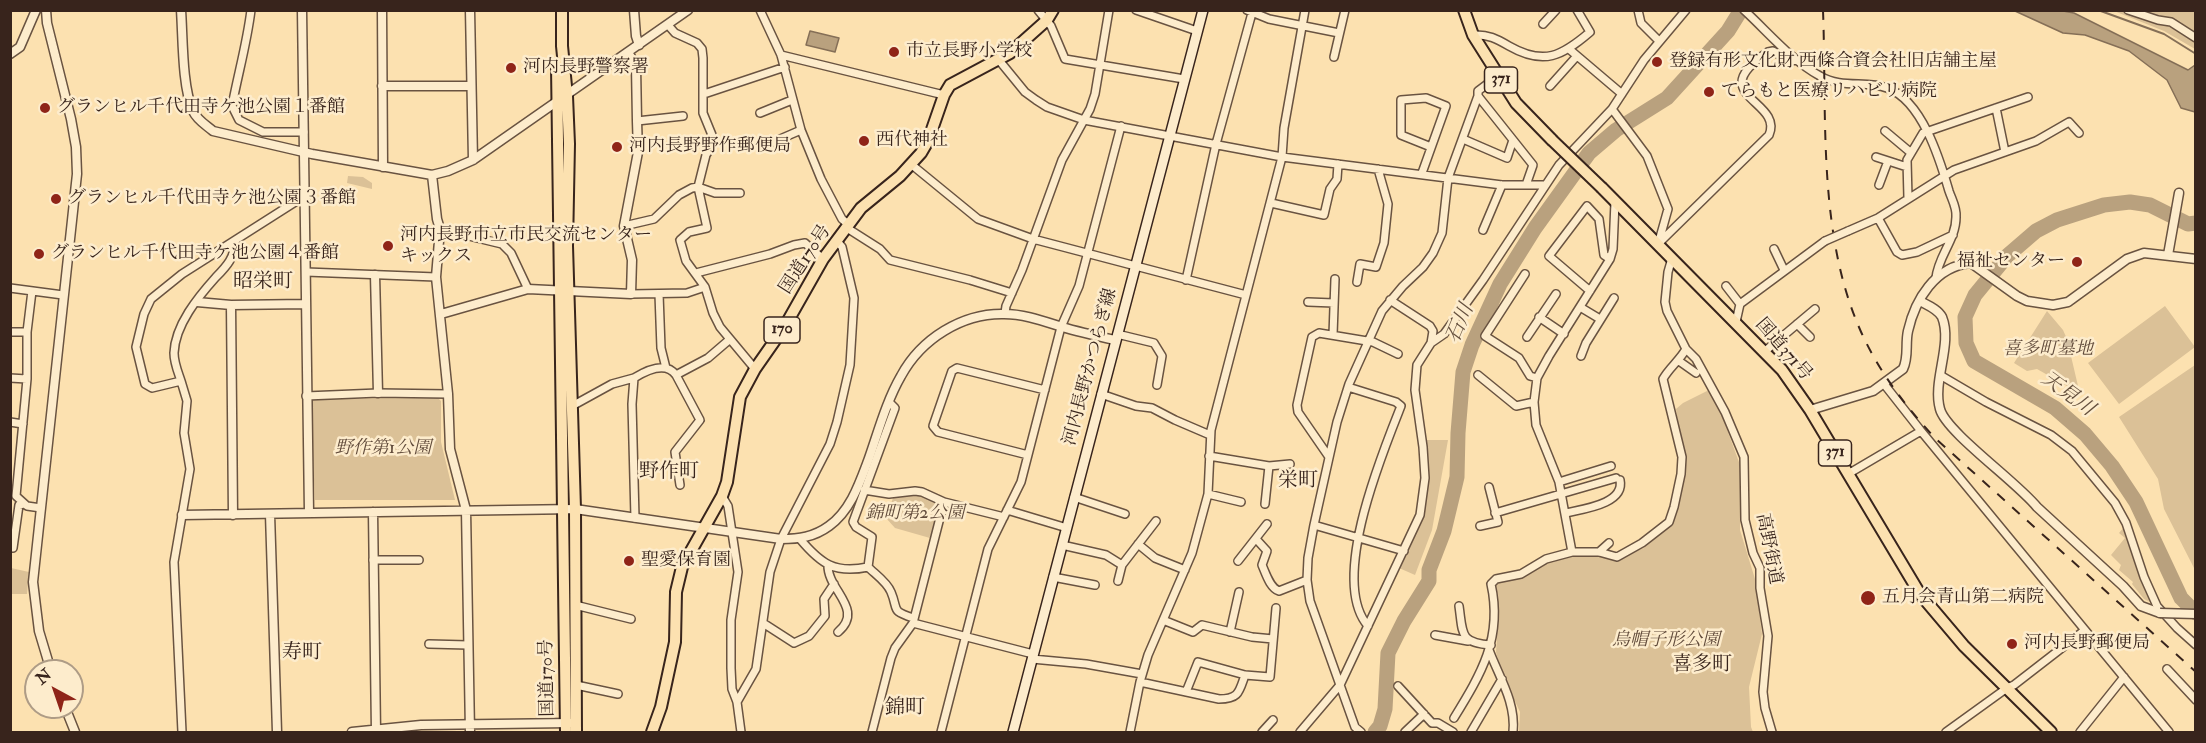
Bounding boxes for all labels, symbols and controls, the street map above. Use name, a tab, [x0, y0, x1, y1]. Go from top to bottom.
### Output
place label: 市立長野小学校	[906, 41, 1032, 63]
marker: 市立長野小学校	[887, 45, 901, 59]
place label: 登録有形文化財 西條合資会社旧店舗主屋	[1669, 51, 1997, 73]
marker: 登録有形文化財 西條合資会社旧店舗主屋	[1650, 55, 1664, 69]
place label: 河内長野警察署	[523, 57, 649, 79]
marker: 河内長野警察署	[504, 61, 518, 75]
road number: 371	[1484, 67, 1518, 93]
place label: てらもと医療リハビリ病院	[1721, 81, 1937, 103]
marker: てらもと医療リハビリ病院	[1702, 85, 1716, 99]
place label: グランヒル千代田寺ケ池公園１番館	[57, 97, 345, 119]
marker: グランヒル千代田寺ケ池公園１番館	[38, 101, 52, 115]
place label: 西代神社	[876, 130, 948, 152]
marker: 西代神社	[857, 134, 871, 148]
place label: 河内長野野作郵便局	[629, 136, 791, 158]
marker: 河内長野野作郵便局	[610, 140, 624, 154]
place label: グランヒル千代田寺ケ池公園３番館	[68, 188, 356, 210]
marker: グランヒル千代田寺ケ池公園３番館	[49, 192, 63, 206]
street label: 国道170号	[776, 221, 836, 299]
place label: 河内長野市立市民交流センター キックス	[400, 225, 652, 268]
marker: 河内長野市立市民交流センター キックス	[381, 239, 395, 253]
place label: グランヒル千代田寺ケ池公園４番館	[51, 243, 339, 265]
marker: グランヒル千代田寺ケ池公園４番館	[32, 247, 46, 261]
place label: 福祉センター	[1957, 251, 2065, 273]
marker: 福祉センター	[2070, 255, 2084, 269]
district label: 昭栄町	[233, 271, 293, 295]
street label: 河内長野かつらぎ線	[1060, 286, 1122, 448]
water label: 石川	[1442, 301, 1480, 347]
street label: 国道371号	[1750, 314, 1816, 386]
road number: 170	[764, 317, 800, 343]
park label: 喜多町墓地	[2003, 339, 2093, 361]
water label: 天見川	[2036, 368, 2098, 422]
park label: 野作第1公園	[335, 438, 431, 460]
road number: 371	[1818, 440, 1852, 466]
district label: 野作町	[639, 461, 699, 485]
district label: 栄町	[1278, 470, 1318, 494]
park label: 錦町第2公園	[865, 503, 965, 525]
street label: 高野街道	[1751, 512, 1785, 586]
place label: 聖愛保育園	[641, 550, 731, 572]
marker: 聖愛保育園	[622, 554, 636, 568]
place label: 五月会青山第二病院	[1882, 587, 2044, 609]
marker: 五月会青山第二病院	[1859, 589, 1877, 607]
park label: 烏帽子形公園	[1612, 630, 1720, 652]
place label: 河内長野郵便局	[2024, 633, 2150, 655]
marker: 河内長野郵便局	[2005, 637, 2019, 651]
street label: 国道170号	[537, 639, 559, 717]
district label: 寿町	[282, 642, 322, 666]
district label: 喜多町	[1672, 654, 1732, 678]
north arrow	[24, 659, 84, 719]
text: N	[32, 664, 56, 689]
district label: 錦町	[885, 697, 925, 721]

